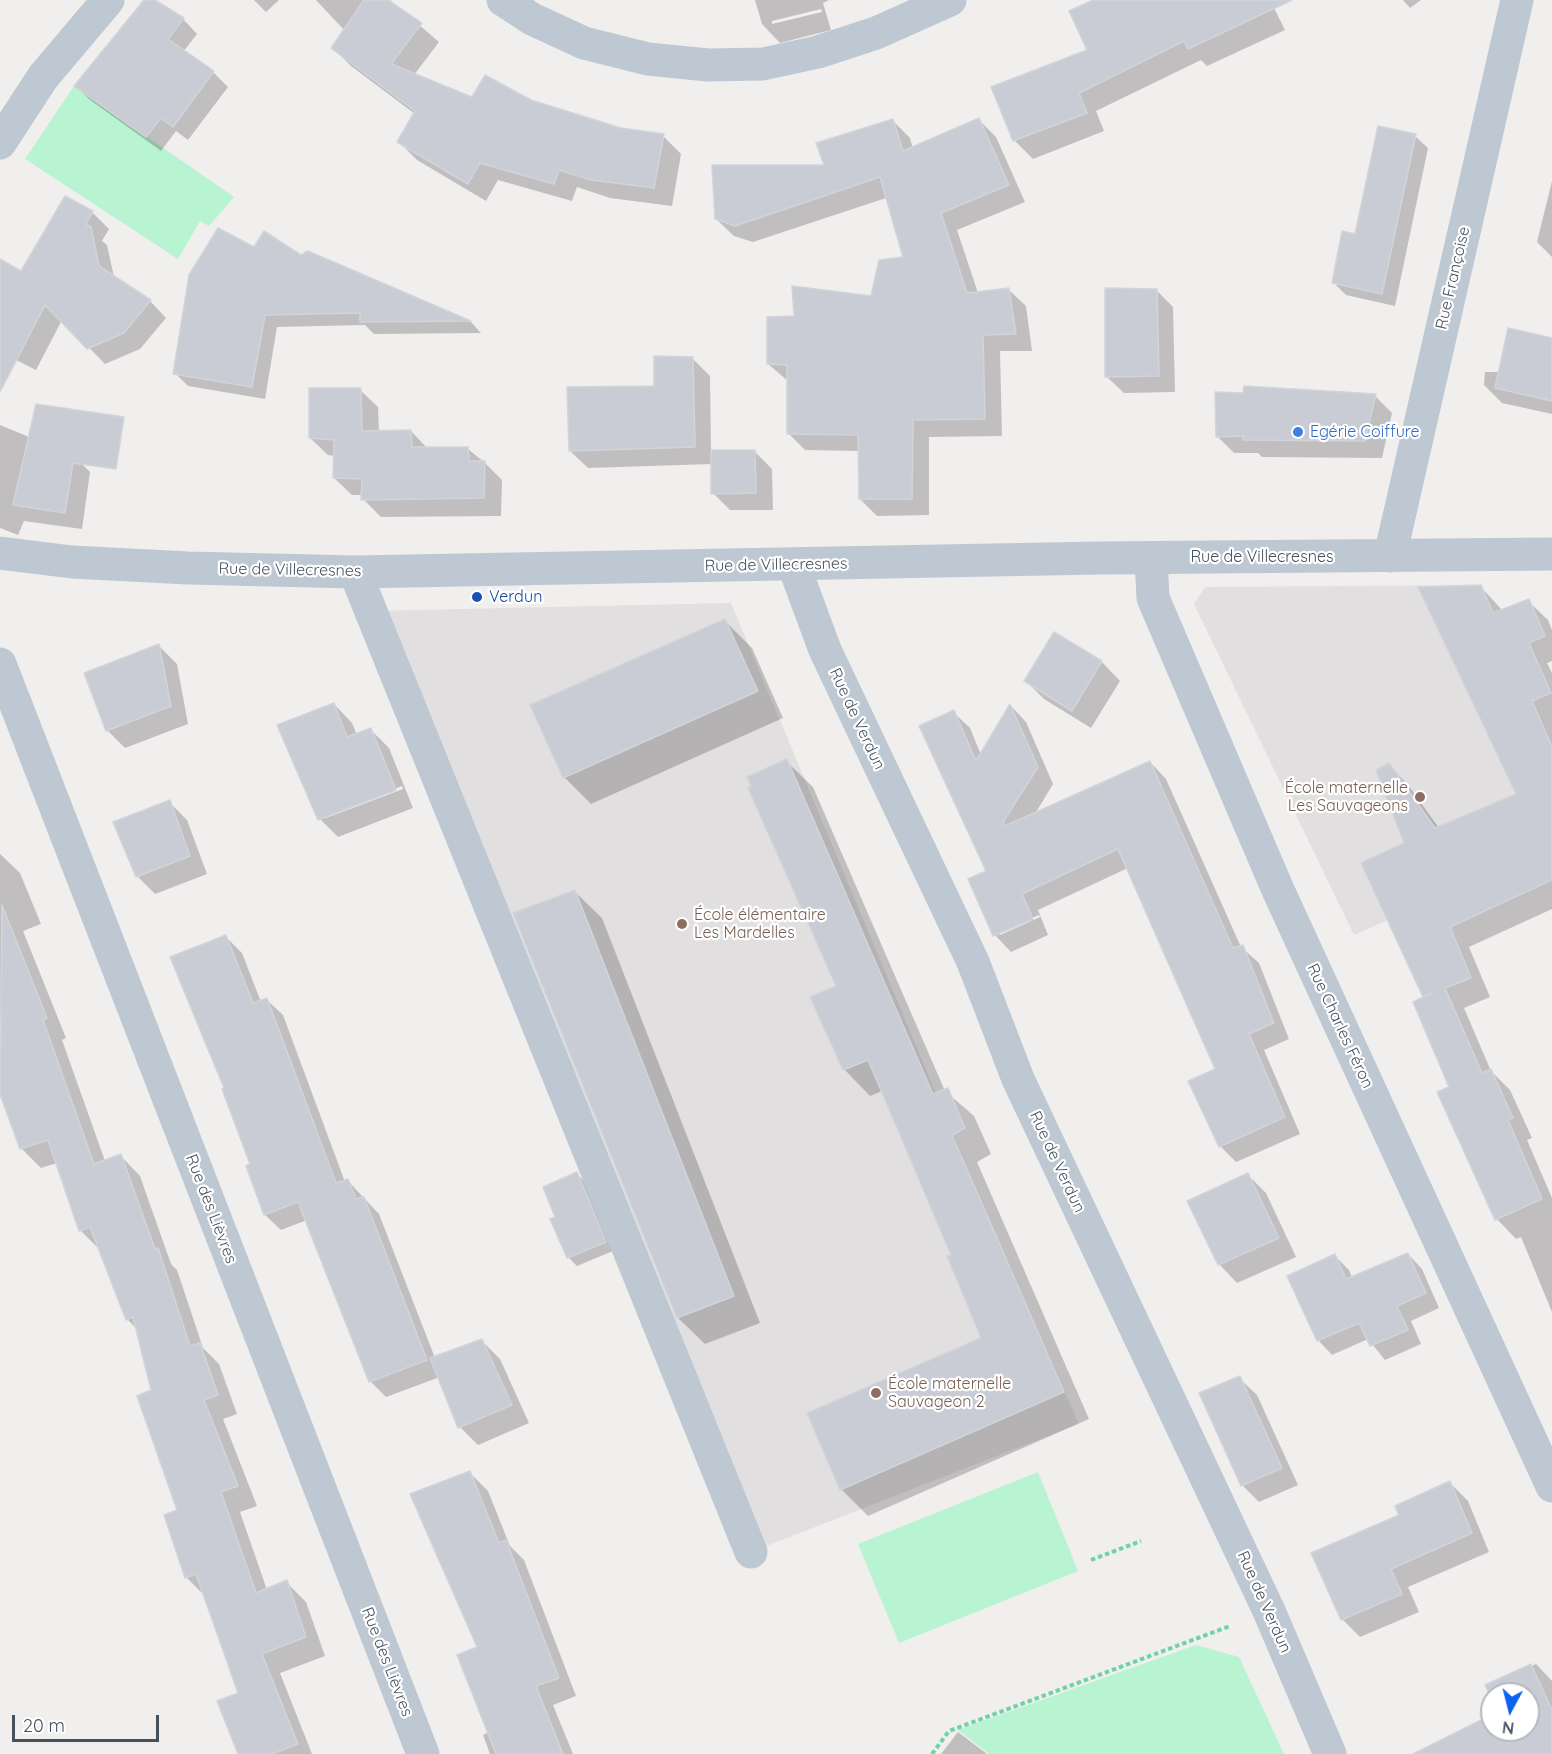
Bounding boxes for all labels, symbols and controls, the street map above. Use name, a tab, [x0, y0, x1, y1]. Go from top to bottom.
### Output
street label: Rue Françoise	[1432, 225, 1474, 331]
place label: Egérie Coiffure	[1310, 422, 1420, 442]
marker: Egérie Coiffure	[1291, 425, 1305, 439]
street label: Rue de Villecresnes	[1191, 547, 1333, 567]
street label: Rue de Villecresnes	[704, 554, 848, 576]
street label: Rue de Villecresnes	[218, 559, 362, 581]
place label: Verdun	[489, 587, 542, 607]
marker: Verdun	[470, 590, 484, 604]
street label: Rue de Verdun	[825, 665, 889, 773]
place label: École maternelle Les Sauvageons	[1285, 778, 1408, 816]
marker: École maternelle Les Sauvageons	[1413, 790, 1427, 804]
place label: École élémentaire Les Mardelles	[694, 905, 826, 943]
marker: École élémentaire Les Mardelles	[675, 917, 689, 931]
street label: Rue Charles Féron	[1303, 961, 1377, 1091]
street label: Rue de Verdun	[1025, 1108, 1089, 1216]
street label: Rue des Lièvres	[181, 1152, 241, 1266]
place label: École maternelle Sauvageon 2	[888, 1374, 1011, 1412]
marker: École maternelle Sauvageon 2	[869, 1386, 883, 1400]
street label: Rue de Verdun	[1233, 1548, 1295, 1656]
street label: Rue des Lièvres	[357, 1605, 417, 1719]
north arrow	[1480, 1682, 1540, 1742]
scale bar	[15, 1703, 162, 1741]
text: 20 m	[23, 1714, 65, 1737]
text: N	[1501, 1717, 1515, 1739]

